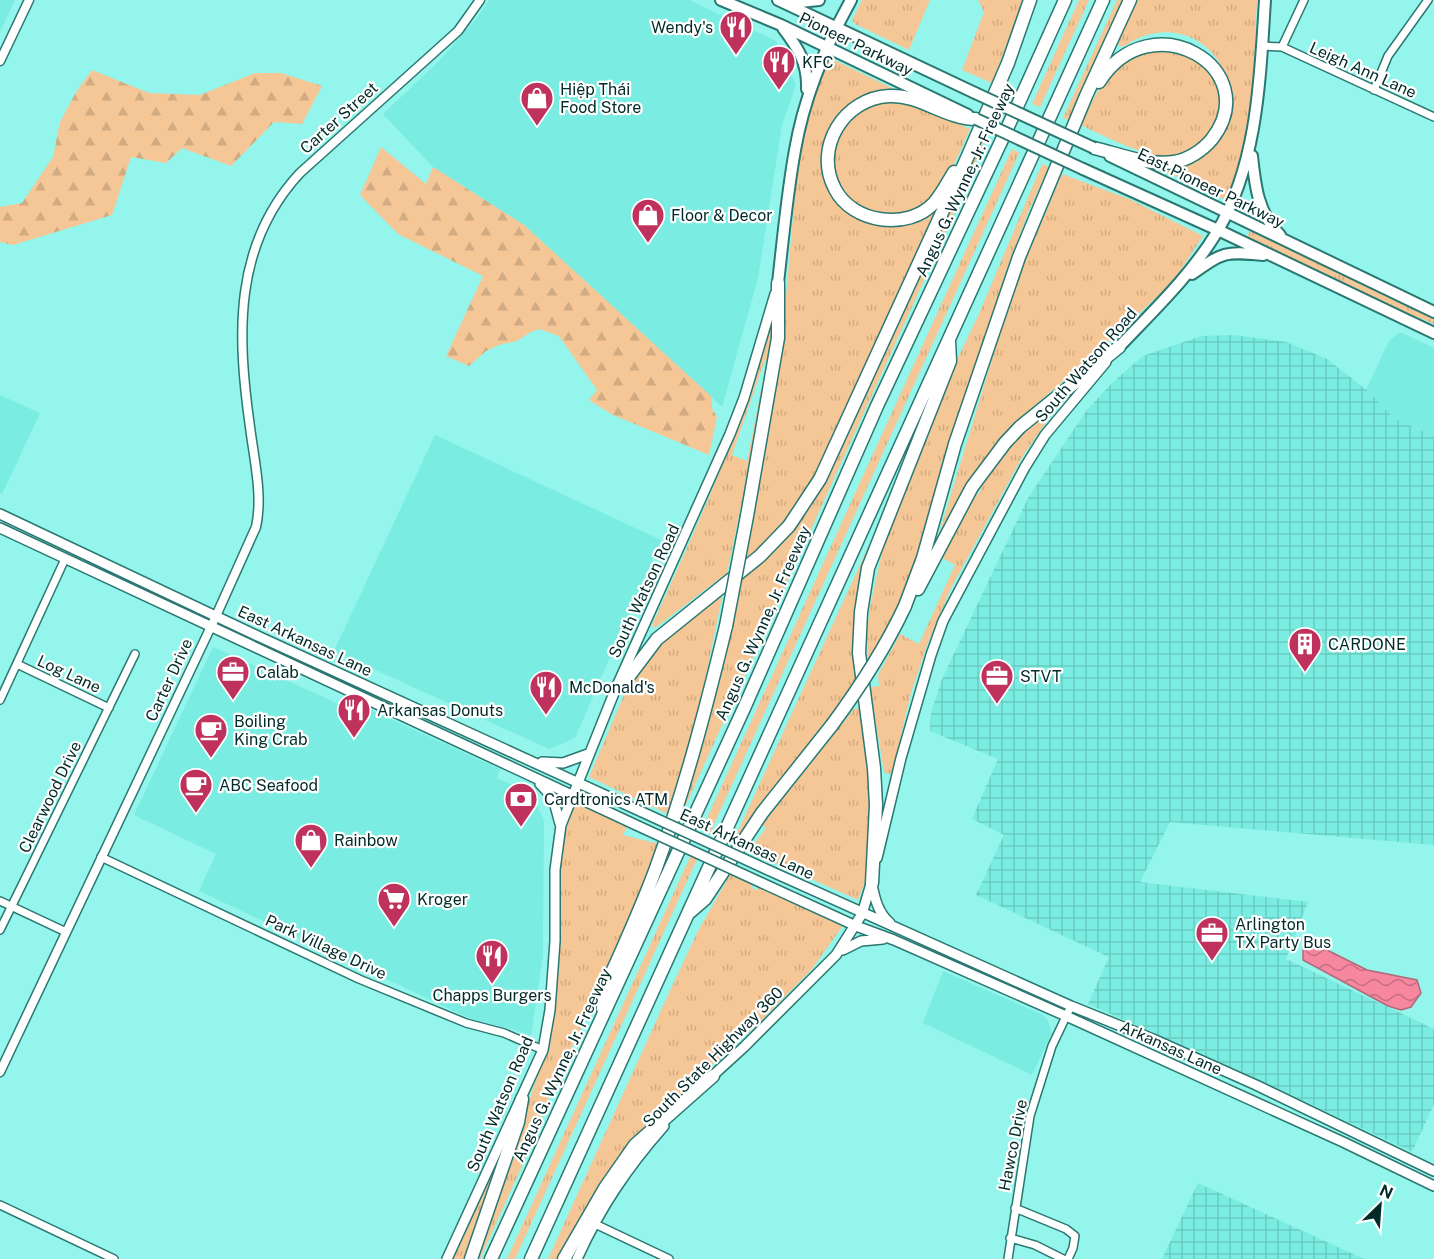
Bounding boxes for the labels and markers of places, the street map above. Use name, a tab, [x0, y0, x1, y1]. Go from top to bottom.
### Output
restaurant icon: Wendy's	[718, 9, 754, 56]
place label: Wendy's	[651, 18, 713, 37]
restaurant icon: KFC	[761, 44, 797, 91]
place label: KFC	[802, 53, 833, 72]
shop icon: Hiệp Thái Food Store	[519, 80, 555, 127]
place label: Hiệp Thái Food Store	[560, 80, 641, 117]
shop icon: Floor & Decor	[630, 197, 666, 244]
place label: Floor & Decor	[671, 206, 773, 225]
building icon: CARDONE	[1287, 626, 1323, 673]
place label: CARDONE	[1328, 635, 1406, 654]
office icon: Calab	[215, 654, 251, 701]
office icon: STVT	[979, 658, 1015, 705]
place label: Calab	[256, 663, 299, 682]
place label: STVT	[1020, 667, 1062, 686]
restaurant icon: McDonald's	[528, 669, 564, 716]
place label: McDonald's	[569, 678, 655, 697]
restaurant icon: Arkansas Donuts	[336, 692, 372, 739]
place label: Arkansas Donuts	[377, 701, 503, 720]
cafe icon: Boiling King Crab	[193, 712, 229, 759]
place label: Boiling King Crab	[234, 712, 307, 749]
cafe icon: ABC Seafood	[178, 767, 214, 814]
place label: ABC Seafood	[219, 776, 318, 795]
bank icon: Cardtronics ATM	[503, 781, 539, 828]
place label: Cardtronics ATM	[544, 790, 668, 809]
shop icon: Rainbow	[293, 822, 329, 869]
place label: Rainbow	[334, 831, 398, 850]
supermarket icon: Kroger	[376, 881, 412, 928]
place label: Kroger	[417, 890, 468, 909]
office icon: Arlington TX Party Bus	[1194, 915, 1230, 962]
place label: Arlington TX Party Bus	[1235, 915, 1331, 952]
restaurant icon: Chapps Burgers	[474, 938, 510, 985]
place label: Chapps Burgers	[432, 986, 552, 1005]

